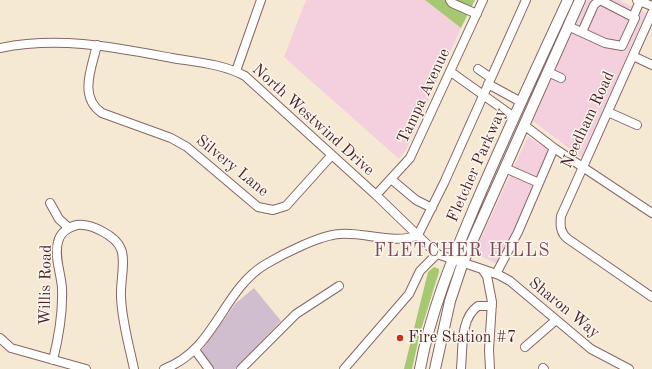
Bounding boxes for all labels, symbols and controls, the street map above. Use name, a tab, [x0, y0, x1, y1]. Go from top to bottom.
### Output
street label: Tampa Avenue	[394, 45, 454, 147]
street label: North Westwind Drive	[248, 60, 378, 180]
street label: Needham Road	[557, 68, 619, 172]
street label: Fletcher Parkway	[443, 105, 511, 225]
street label: Silvery Lane	[192, 131, 272, 201]
district label: FLETCHER HILLS	[374, 240, 550, 262]
street label: Willis Road	[36, 244, 56, 326]
street label: Sharon Way	[525, 273, 603, 343]
place label: Fire Station #7	[408, 328, 516, 348]
marker: Fire Station #7	[395, 333, 405, 343]

